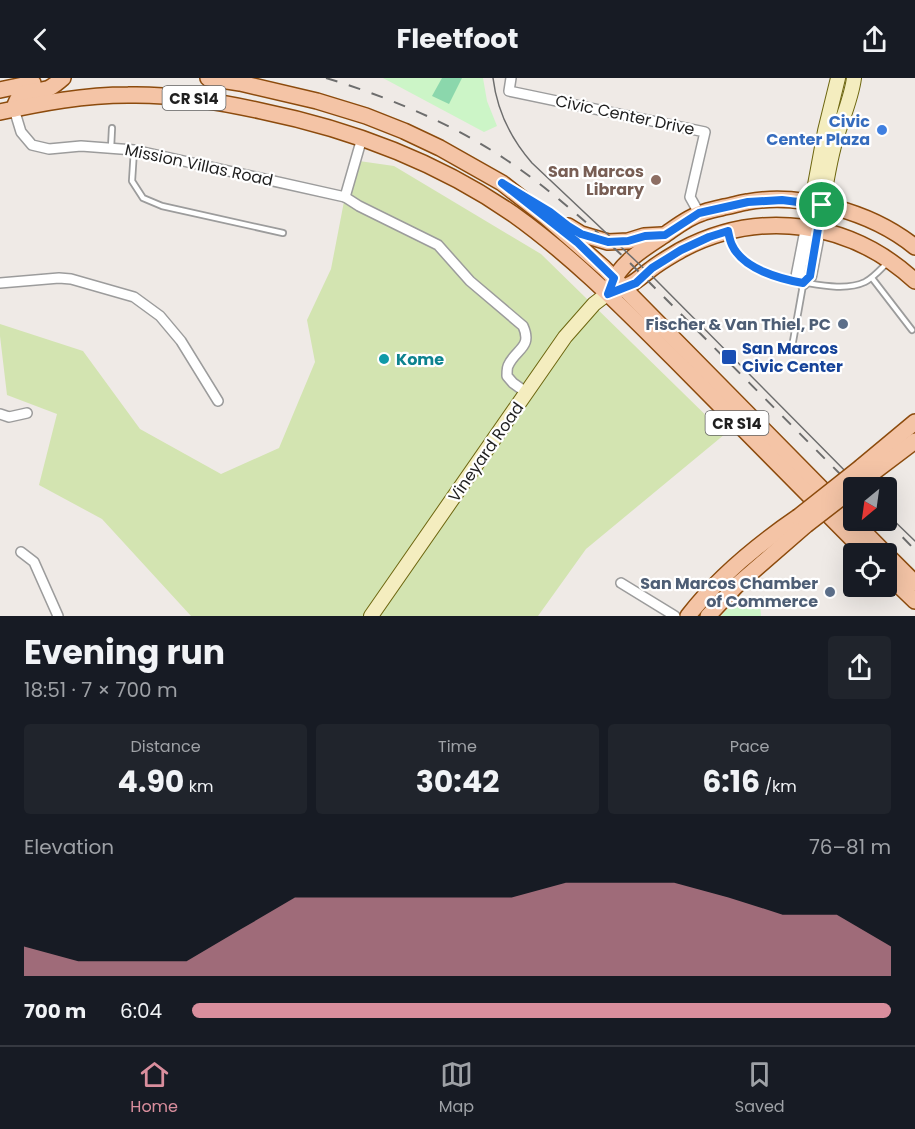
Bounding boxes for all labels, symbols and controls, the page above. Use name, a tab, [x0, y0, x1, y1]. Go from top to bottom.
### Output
text: Fleetfoot	[396, 20, 519, 57]
icon: back	[24, 23, 57, 56]
icon: share	[858, 23, 891, 56]
road number: CR S14	[162, 86, 226, 110]
street label: Civic Center Drive	[553, 89, 697, 141]
place label: Civic Center Plaza	[766, 110, 870, 151]
marker: Civic Center Plaza	[875, 123, 889, 137]
street label: Mission Villas Road	[123, 138, 275, 192]
place label: San Marcos Library	[548, 160, 645, 201]
marker: San Marcos Library	[649, 173, 663, 187]
pin	[796, 179, 847, 230]
icon: arrive	[805, 188, 838, 221]
place label: Fischer & Van Thiel, PC	[645, 313, 831, 336]
marker: Fischer & Van Thiel, PC	[836, 317, 850, 331]
place label: San Marcos Civic Center	[742, 337, 843, 378]
place label: Kome	[396, 348, 444, 371]
marker: San Marcos Civic Center	[720, 348, 738, 366]
marker: Kome	[377, 352, 391, 366]
street label: Vineyard Road	[443, 397, 529, 507]
road number: CR S14	[706, 411, 768, 435]
north arrow	[843, 477, 897, 531]
map controls	[843, 477, 897, 597]
button: locate	[843, 543, 897, 597]
place label: San Marcos Chamber of Commerce	[640, 572, 818, 613]
marker: San Marcos Chamber of Commerce	[823, 585, 837, 599]
text: Evening run	[24, 629, 225, 676]
button: share	[828, 636, 891, 699]
text: 18:51 · 7 × 700 m	[24, 676, 178, 704]
text: Distance	[130, 735, 201, 758]
text: Time	[438, 735, 477, 758]
text: Pace	[730, 735, 769, 758]
text: 4.90	[118, 760, 184, 803]
text: 30:42	[416, 760, 499, 803]
text: 6:16	[702, 760, 760, 803]
text: km	[184, 775, 213, 798]
text: /km	[760, 775, 797, 798]
text: Elevation	[24, 833, 114, 861]
text: 76–81 m	[809, 833, 891, 861]
text: 700 m	[24, 997, 86, 1025]
text: 6:04	[120, 997, 162, 1025]
tab: Home	[130, 1058, 178, 1119]
tab: Map	[439, 1058, 474, 1119]
tab: Saved	[735, 1058, 785, 1119]

